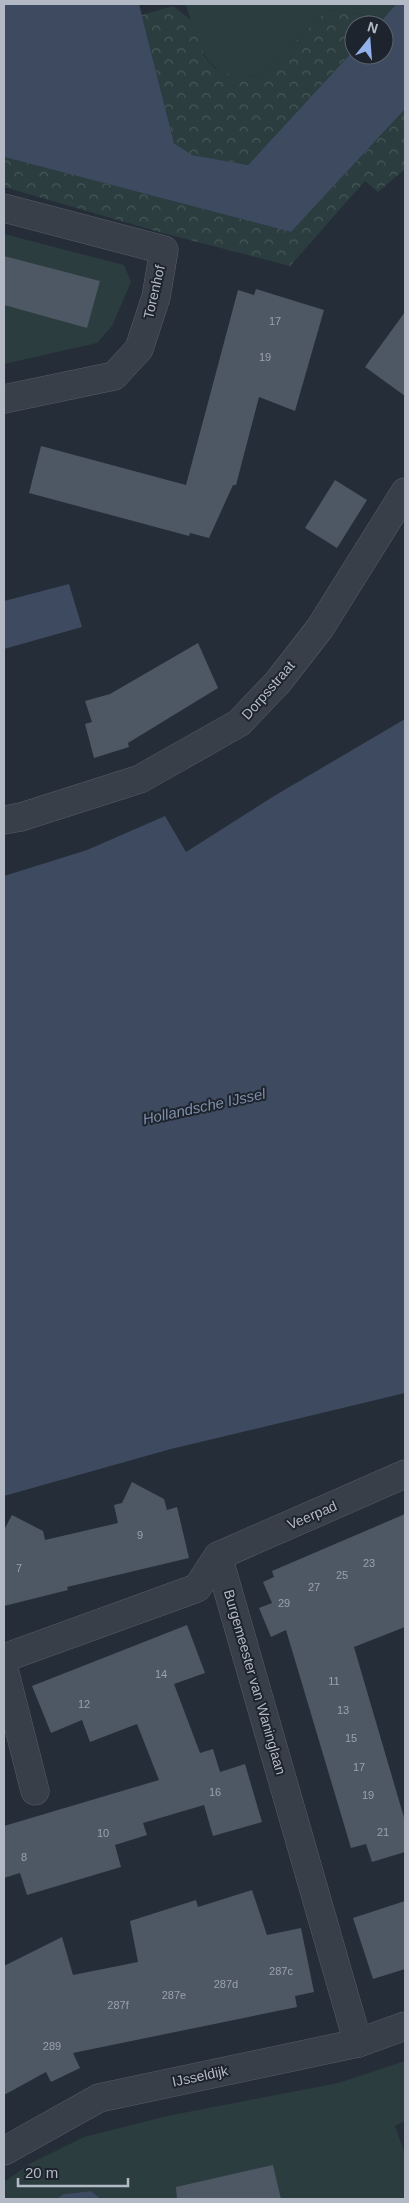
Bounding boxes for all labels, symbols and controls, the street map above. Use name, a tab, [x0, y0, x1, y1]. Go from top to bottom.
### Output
north arrow	[344, 15, 394, 65]
text: N	[366, 18, 380, 37]
street label: Torenhof	[140, 264, 168, 320]
house number: 17	[269, 315, 281, 327]
house number: 19	[259, 351, 271, 363]
street label: Dorpsstraat	[238, 657, 298, 723]
water label: Hollandsche IJssel	[141, 1085, 268, 1127]
street label: Veerpad	[285, 1497, 339, 1533]
house number: 9	[137, 1529, 143, 1541]
house number: 23	[363, 1557, 375, 1569]
house number: 7	[16, 1562, 22, 1574]
house number: 25	[336, 1569, 348, 1581]
house number: 27	[308, 1581, 320, 1593]
street label: Burgemeester van Waninglaan	[221, 1588, 289, 1776]
house number: 29	[278, 1597, 290, 1609]
house number: 14	[155, 1668, 167, 1680]
house number: 11	[328, 1675, 340, 1687]
house number: 12	[78, 1698, 90, 1710]
house number: 13	[337, 1704, 349, 1716]
house number: 15	[345, 1732, 357, 1744]
house number: 17	[353, 1761, 365, 1773]
house number: 16	[209, 1786, 221, 1798]
house number: 19	[362, 1789, 374, 1801]
house number: 21	[377, 1826, 389, 1838]
house number: 10	[97, 1827, 109, 1839]
house number: 8	[21, 1851, 27, 1863]
house number: 287c	[269, 1965, 293, 1977]
house number: 287d	[214, 1978, 238, 1990]
house number: 287e	[162, 1989, 186, 2001]
house number: 287f	[107, 1999, 130, 2011]
house number: 289	[43, 2040, 61, 2052]
street label: IJsseldijk	[171, 2062, 230, 2090]
scale bar	[18, 2156, 128, 2188]
text: 20 m	[25, 2164, 58, 2181]

